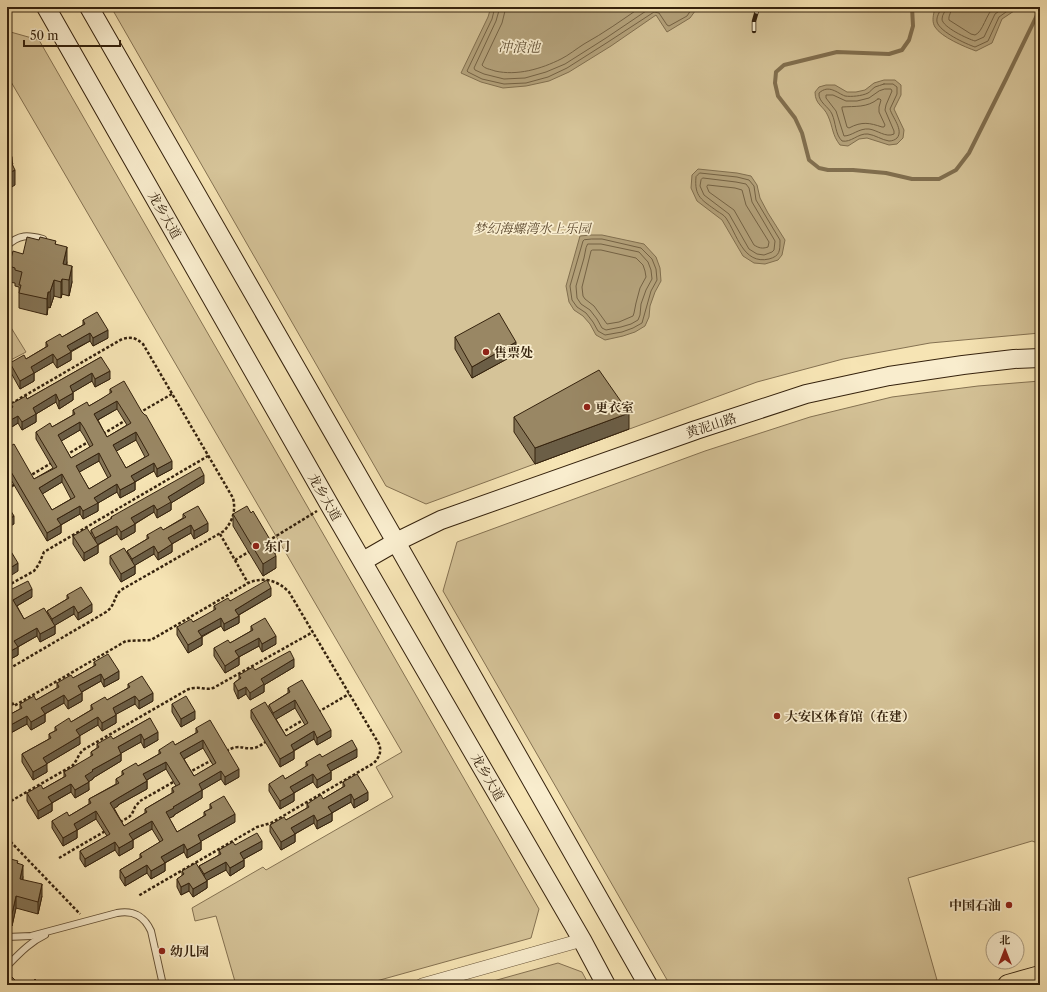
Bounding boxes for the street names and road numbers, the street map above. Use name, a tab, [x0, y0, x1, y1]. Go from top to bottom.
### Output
street label: 龙乡大道	[145, 188, 185, 242]
street label: 黄泥山路	[684, 409, 738, 441]
street label: 龙乡大道	[305, 470, 345, 524]
street label: 龙乡大道	[468, 750, 508, 804]

